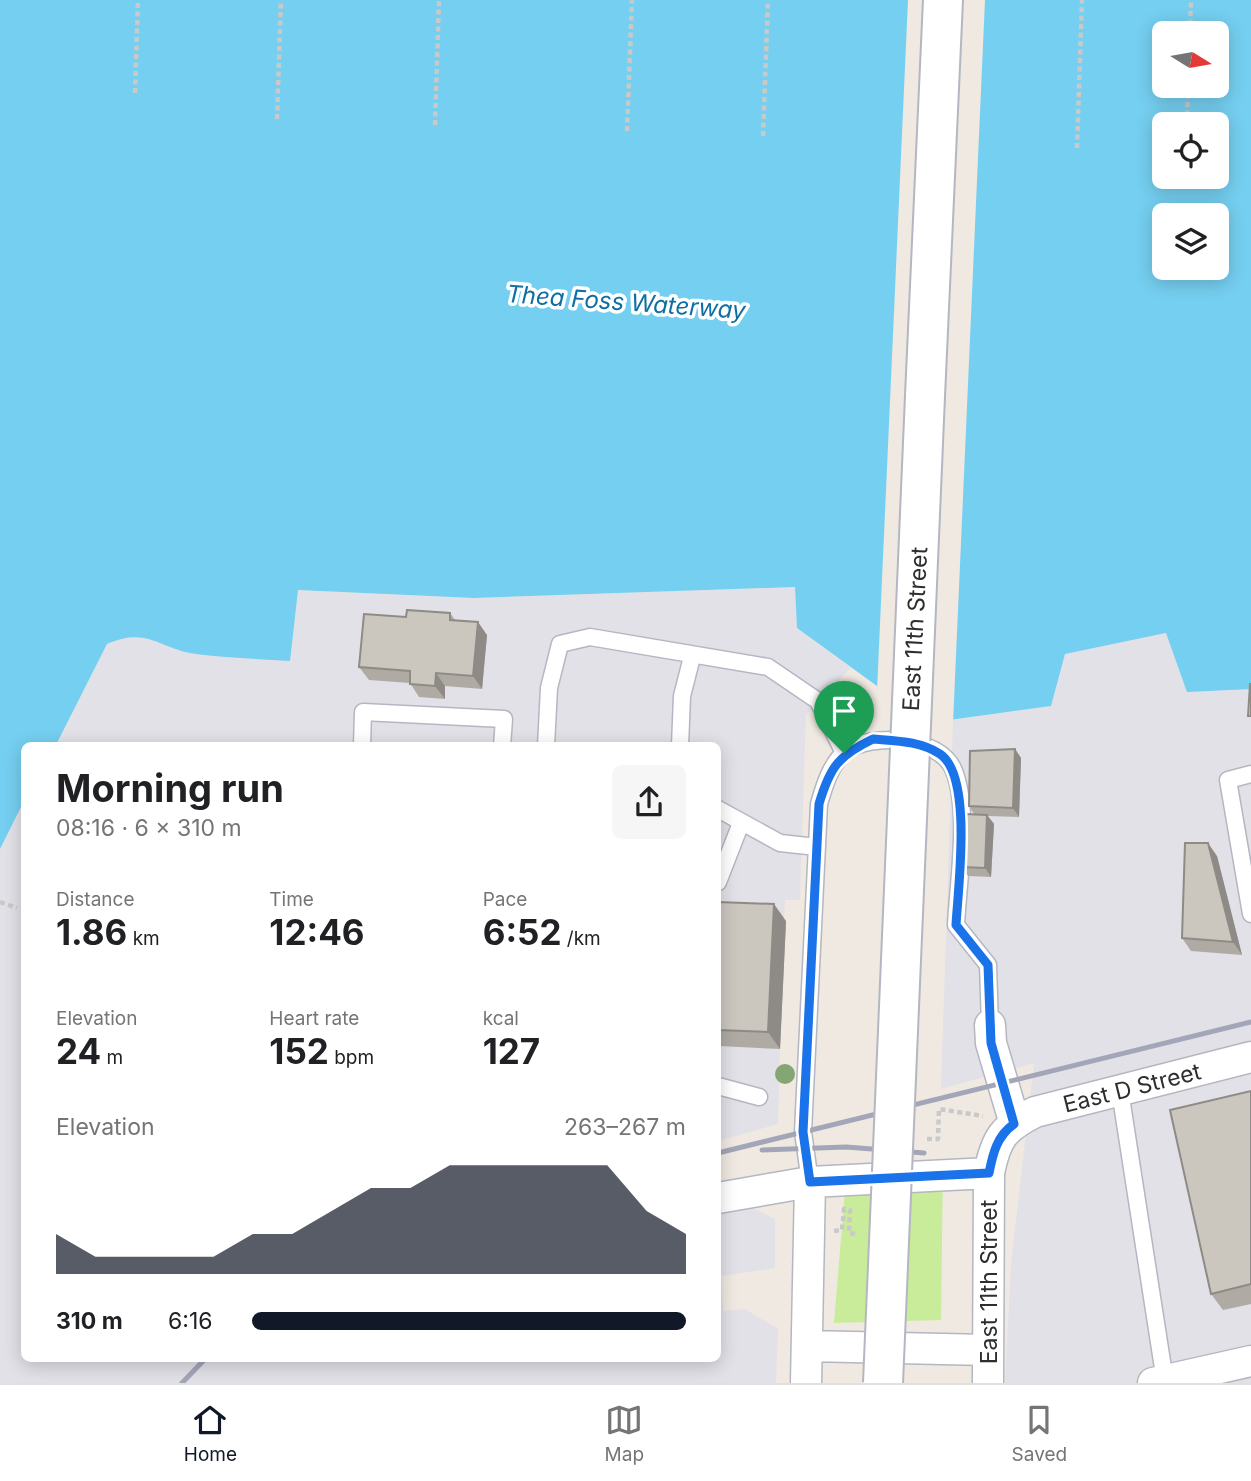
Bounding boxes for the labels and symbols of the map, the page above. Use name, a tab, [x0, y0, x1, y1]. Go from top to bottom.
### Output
north arrow	[1152, 21, 1228, 98]
water label: Thea Foss Waterway	[505, 279, 747, 325]
street label: East 11th Street	[897, 546, 933, 712]
pin	[814, 681, 874, 753]
street label: East D Street	[1060, 1057, 1204, 1119]
street label: East 11th Street	[975, 1199, 1003, 1364]

